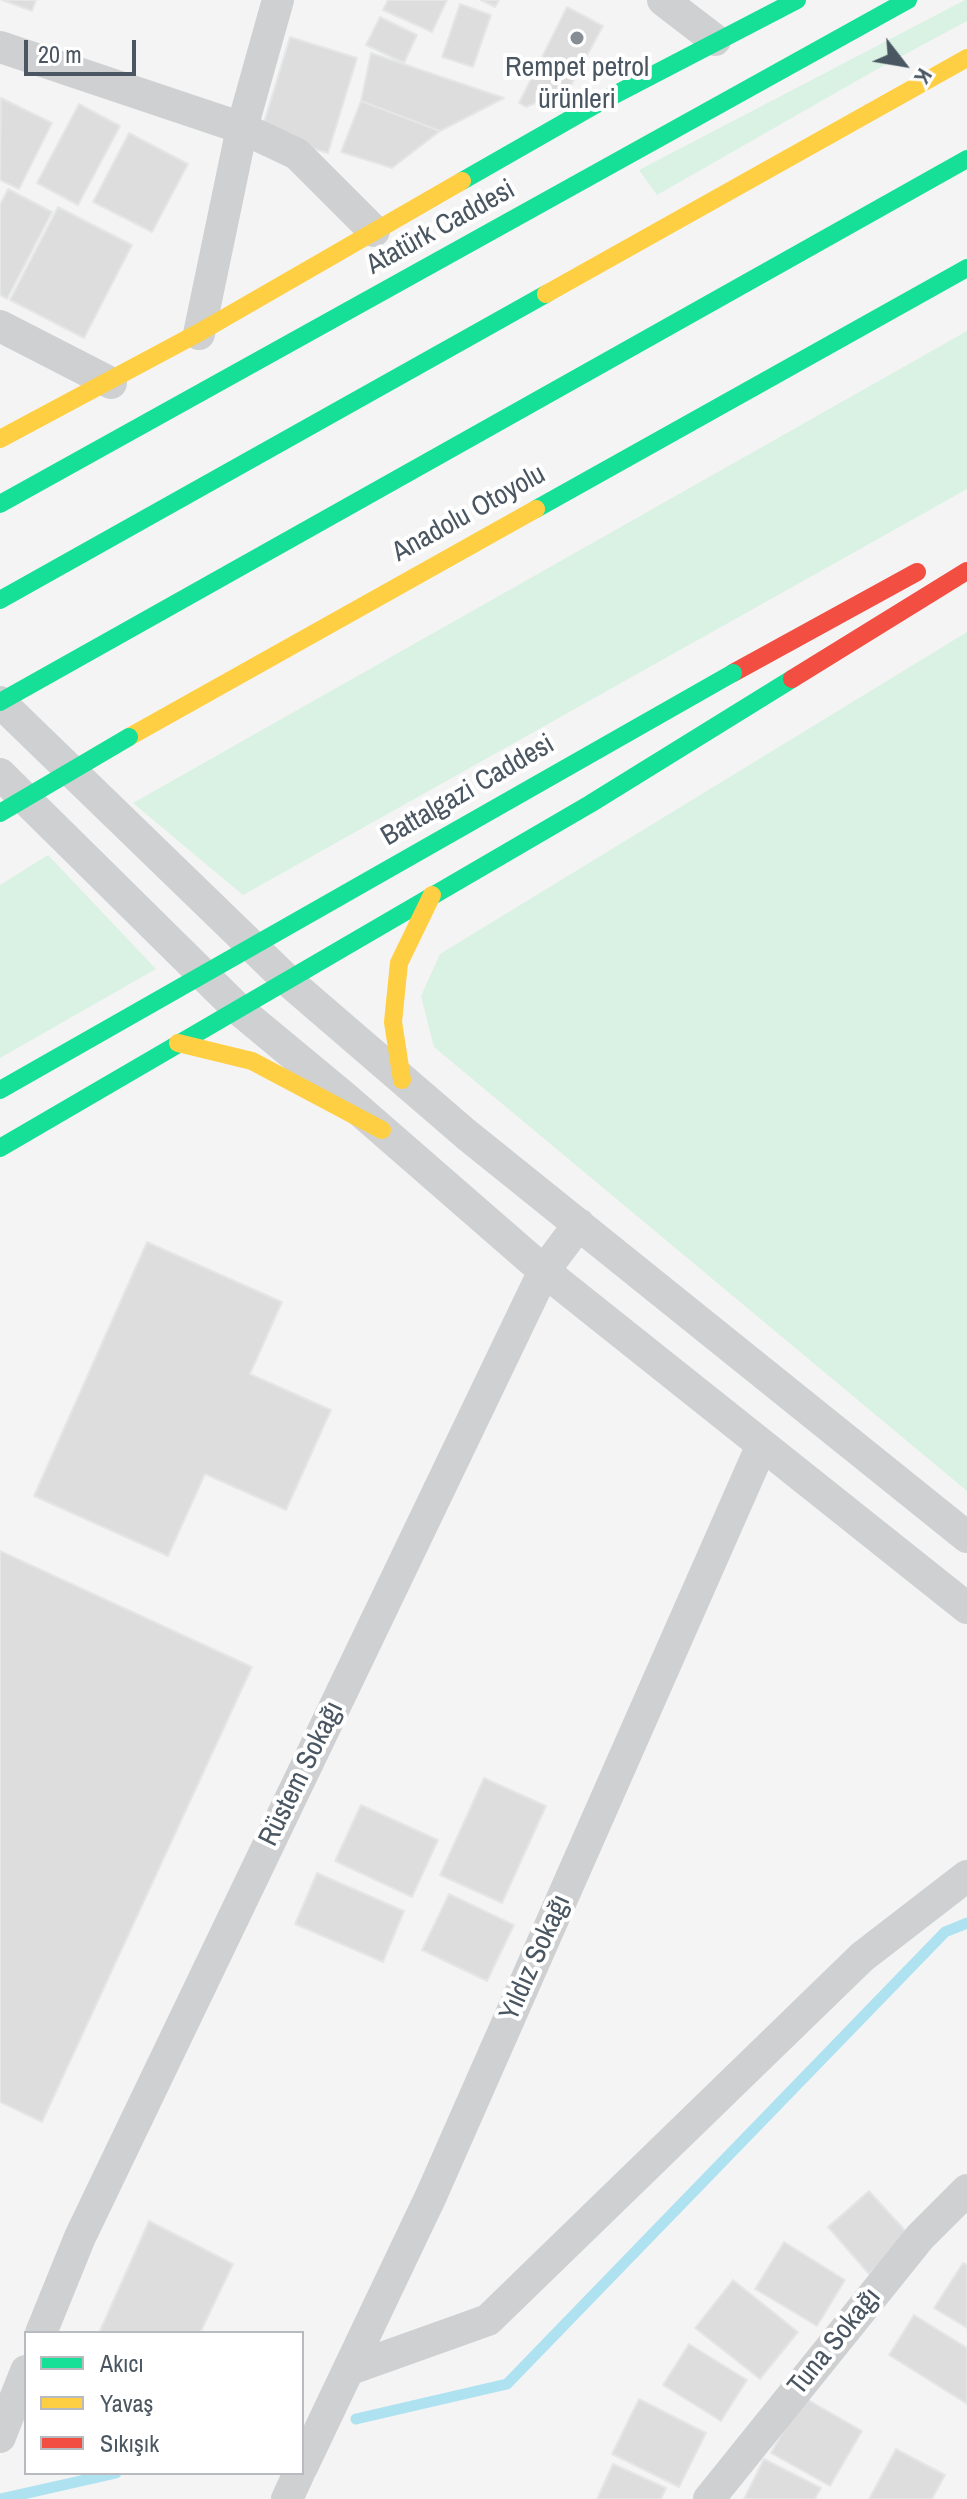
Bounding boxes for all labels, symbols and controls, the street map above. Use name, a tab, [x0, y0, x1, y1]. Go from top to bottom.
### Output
scale bar	[28, 24, 140, 74]
north arrow	[863, 24, 943, 104]
marker: Rempet petrol ürünleri	[568, 29, 586, 47]
text: 20 m	[38, 38, 82, 70]
place label: Rempet petrol ürünleri	[505, 51, 649, 117]
text: K	[907, 63, 940, 90]
street label: Atatürk Caddesi	[361, 173, 521, 283]
street label: Anadolu Otoyolu	[387, 458, 551, 570]
street label: Battalgazi Caddesi	[376, 728, 560, 854]
street label: Rüstem Sokağı	[252, 1696, 352, 1852]
street label: Yıldız Sokağı	[493, 1890, 579, 2026]
street label: Tuna Sokağı	[782, 2282, 888, 2402]
legend	[24, 2331, 304, 2475]
text: Akıcı	[100, 2347, 144, 2379]
text: Yavaş	[100, 2387, 153, 2419]
text: Sıkışık	[100, 2427, 159, 2459]

